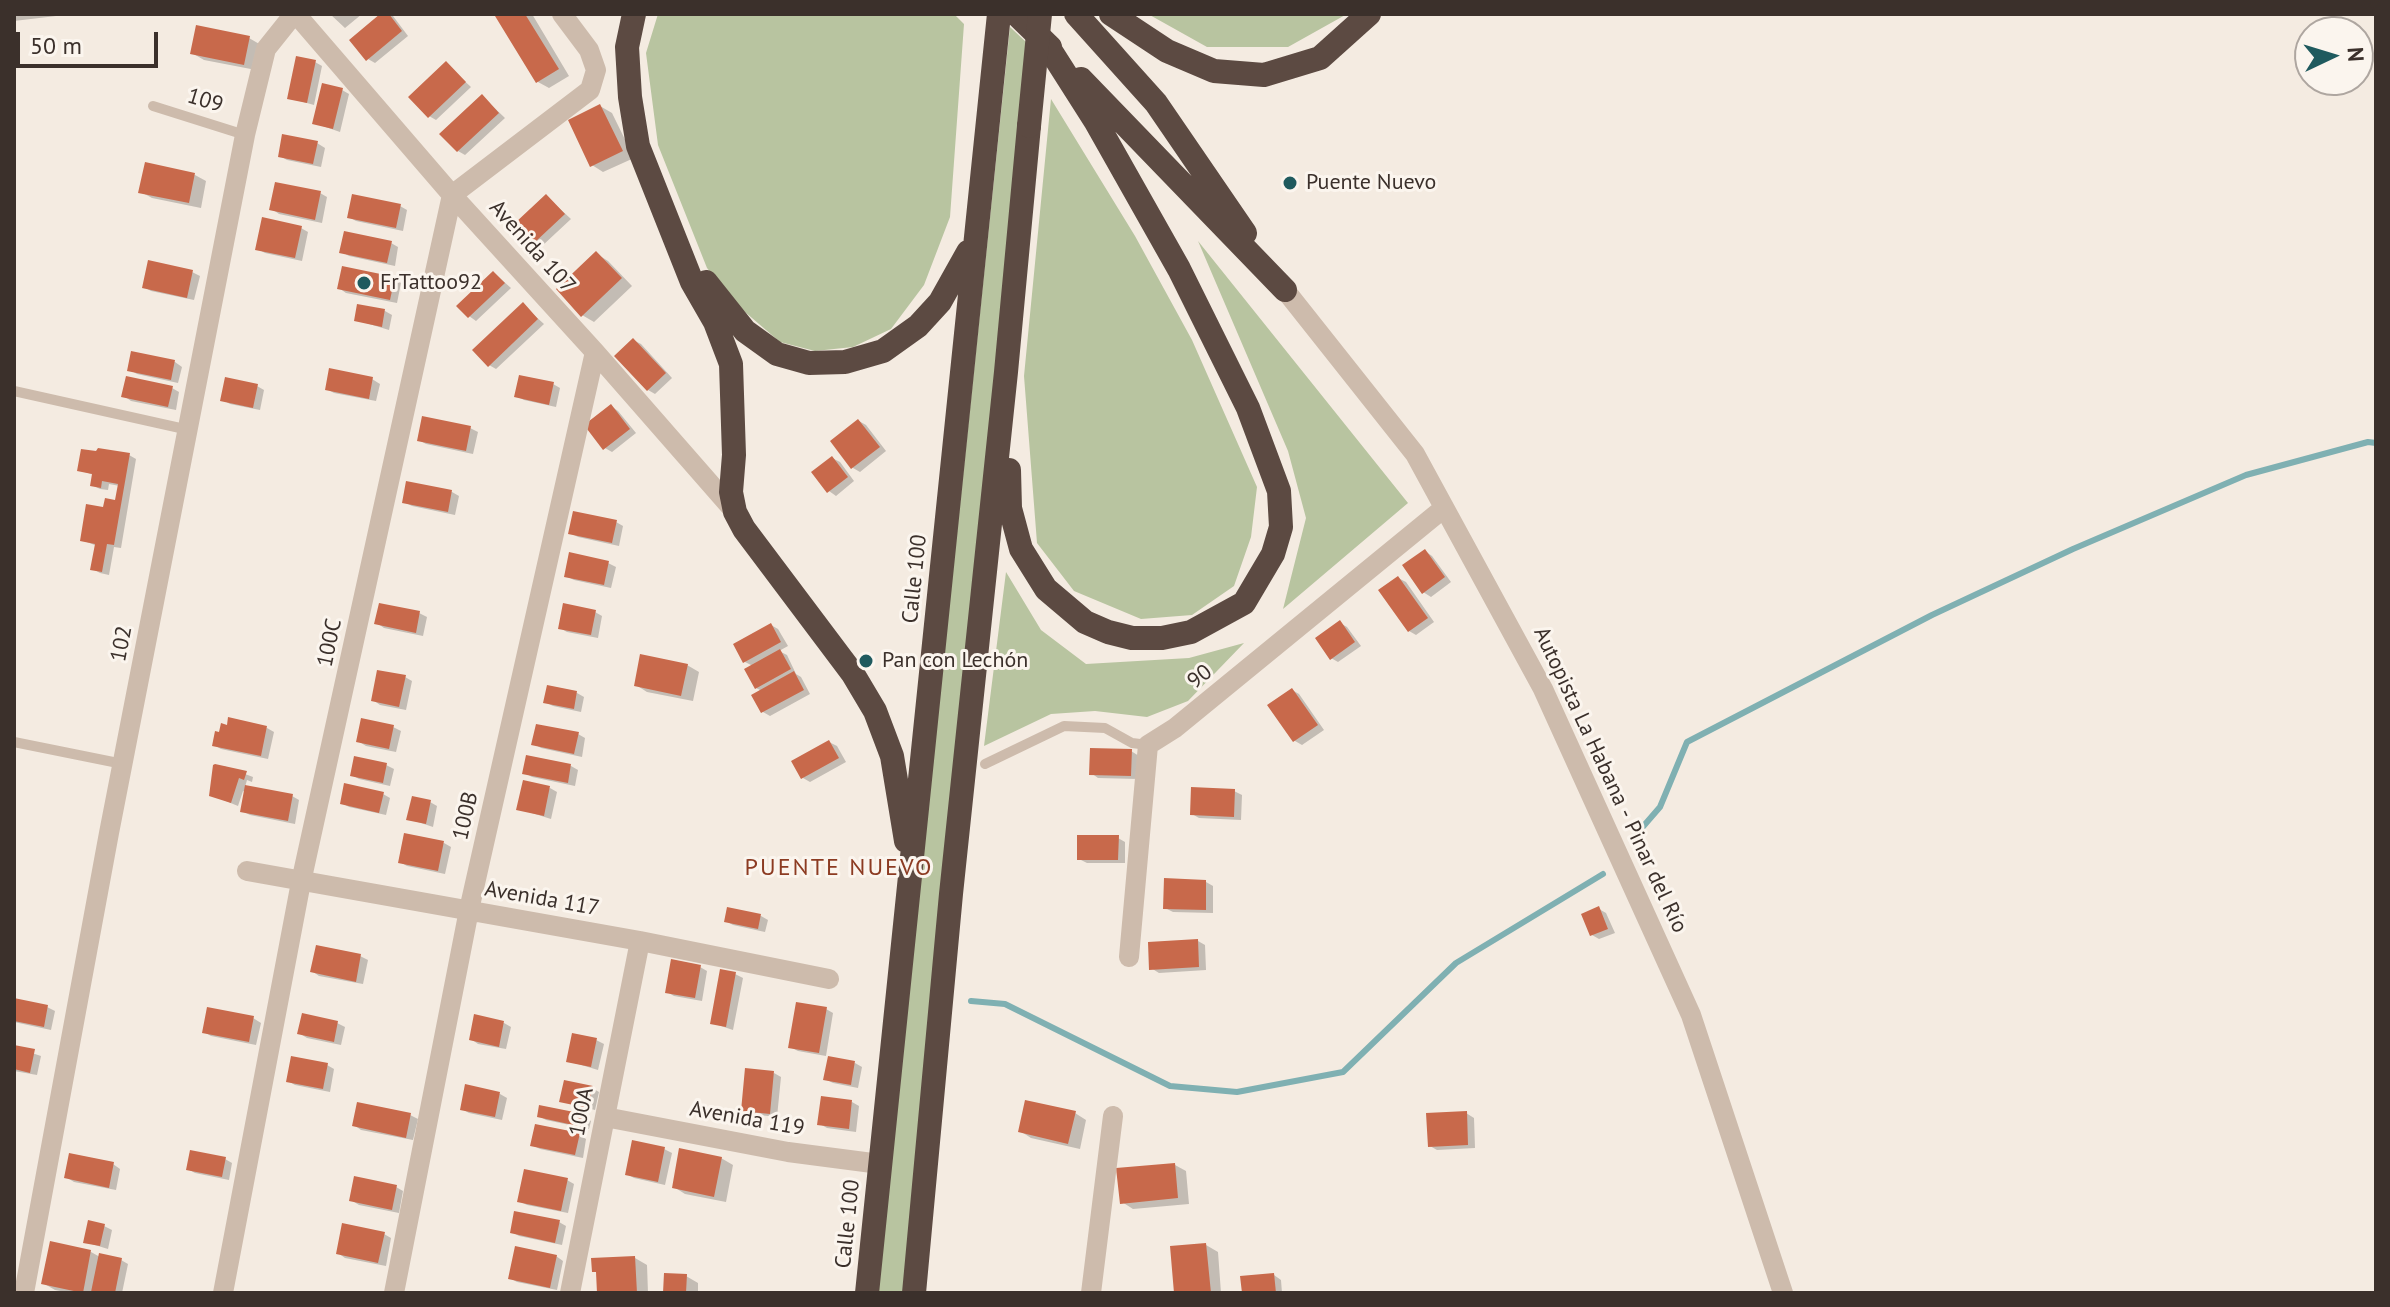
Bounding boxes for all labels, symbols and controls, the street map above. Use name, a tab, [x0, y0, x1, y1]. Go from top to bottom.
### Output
scale bar	[20, 16, 162, 66]
north arrow	[2294, 16, 2374, 96]
text: 50 m	[30, 30, 82, 61]
text: N	[2341, 46, 2370, 63]
street label: 109	[184, 83, 226, 119]
place label: Puente Nuevo	[1306, 170, 1436, 196]
marker: Puente Nuevo	[1281, 174, 1299, 192]
street label: Avenida 107	[483, 195, 581, 299]
place label: FrTattoo92	[380, 270, 482, 296]
marker: FrTattoo92	[355, 274, 373, 292]
street label: Calle 100	[897, 533, 933, 625]
street label: 100C	[312, 617, 348, 669]
street label: Autopista La Habana - Pinar del Río	[1527, 623, 1693, 937]
street label: 102	[106, 624, 138, 664]
place label: Pan con Lechón	[882, 648, 1028, 674]
marker: Pan con Lechón	[857, 652, 875, 670]
street label: 90	[1182, 659, 1218, 695]
street label: 100B	[448, 789, 484, 843]
district label: PUENTE NUEVO	[745, 854, 933, 882]
street label: Avenida 117	[483, 876, 601, 922]
street label: 100A	[564, 1086, 600, 1138]
street label: Avenida 119	[688, 1096, 806, 1142]
street label: Calle 100	[830, 1178, 866, 1270]

